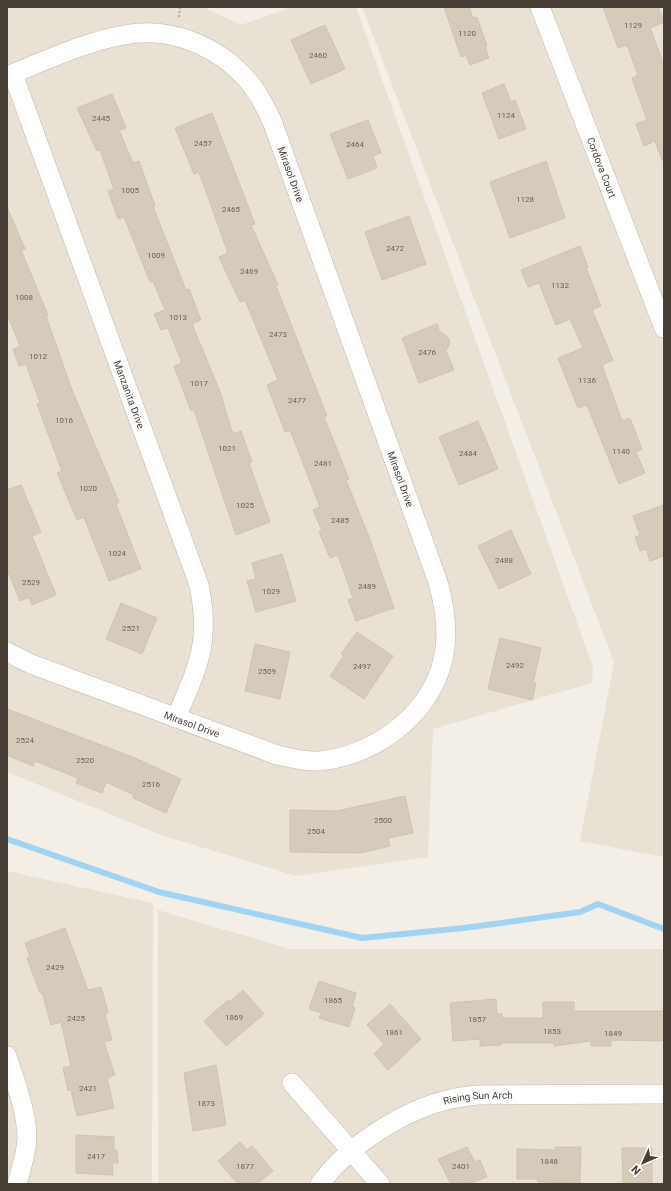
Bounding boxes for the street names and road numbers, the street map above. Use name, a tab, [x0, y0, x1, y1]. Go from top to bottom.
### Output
street label: Cordova Court	[585, 136, 618, 200]
street label: Mirasol Drive	[276, 145, 306, 204]
street label: Manzanita Drive	[112, 359, 147, 430]
street label: Mirasol Drive	[385, 450, 415, 508]
street label: Mirasol Drive	[163, 709, 221, 740]
street label: Rising Sun Arch	[442, 1090, 513, 1107]

